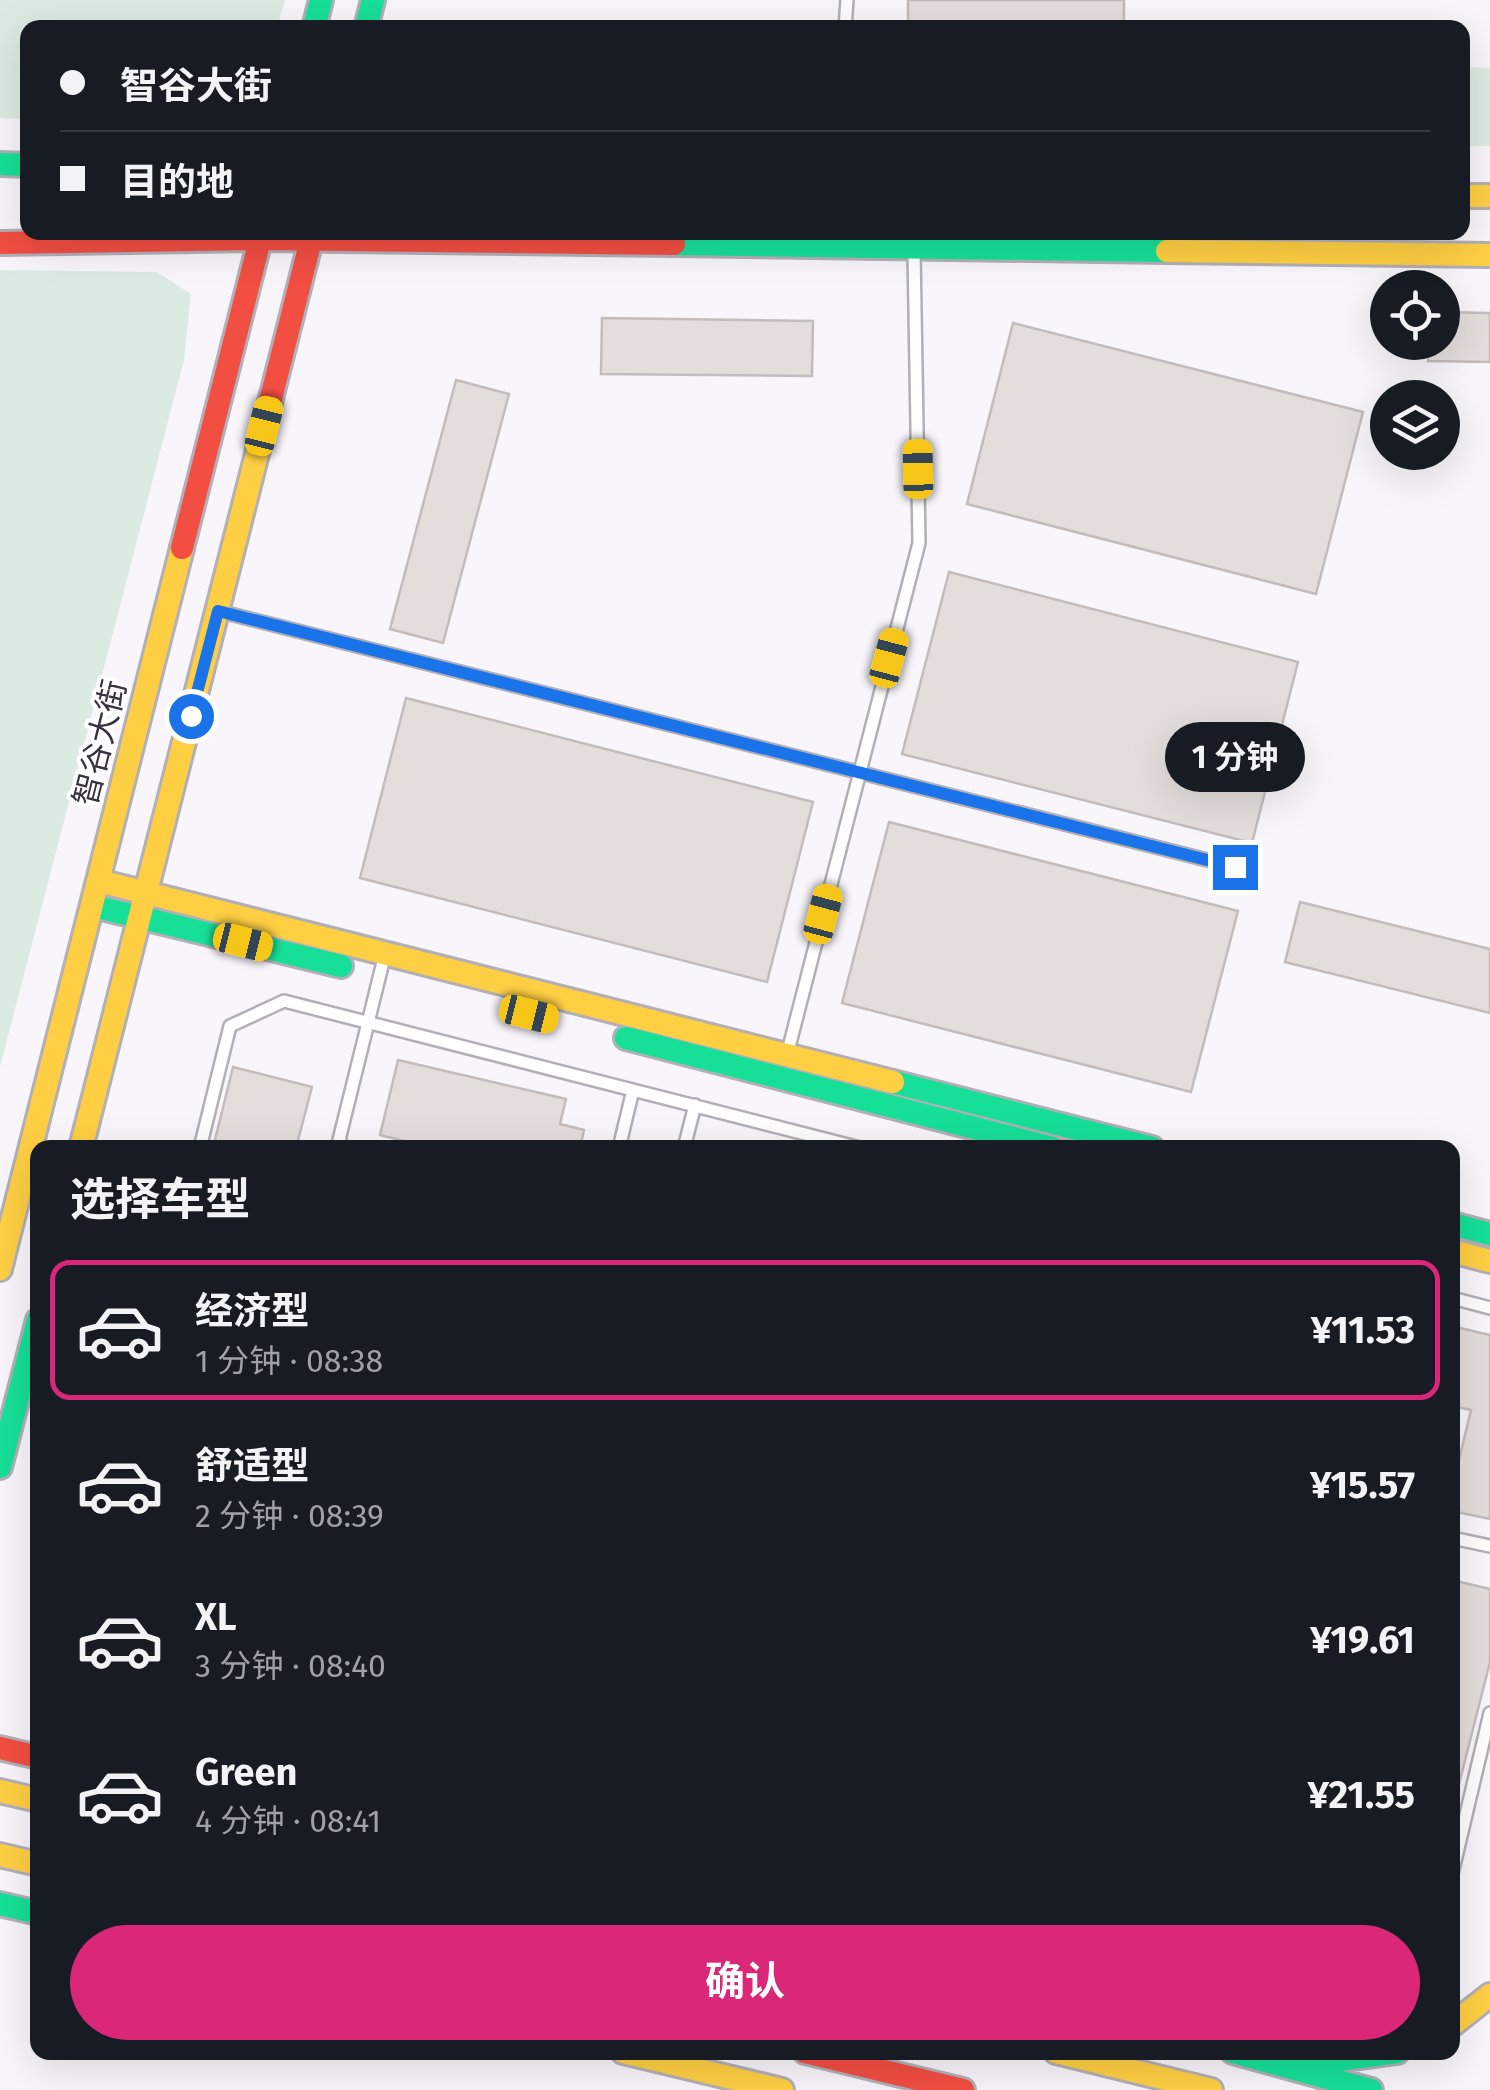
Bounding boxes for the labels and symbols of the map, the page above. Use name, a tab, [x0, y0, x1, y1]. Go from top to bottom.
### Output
car	[242, 393, 286, 459]
car	[902, 439, 934, 499]
car	[867, 625, 911, 691]
street label: 智谷大街	[66, 676, 134, 810]
route start	[169, 694, 214, 739]
callout: 1 分钟	[1165, 722, 1305, 792]
route end	[1213, 845, 1258, 890]
car	[801, 881, 845, 947]
car	[210, 920, 276, 964]
car	[496, 992, 562, 1036]

